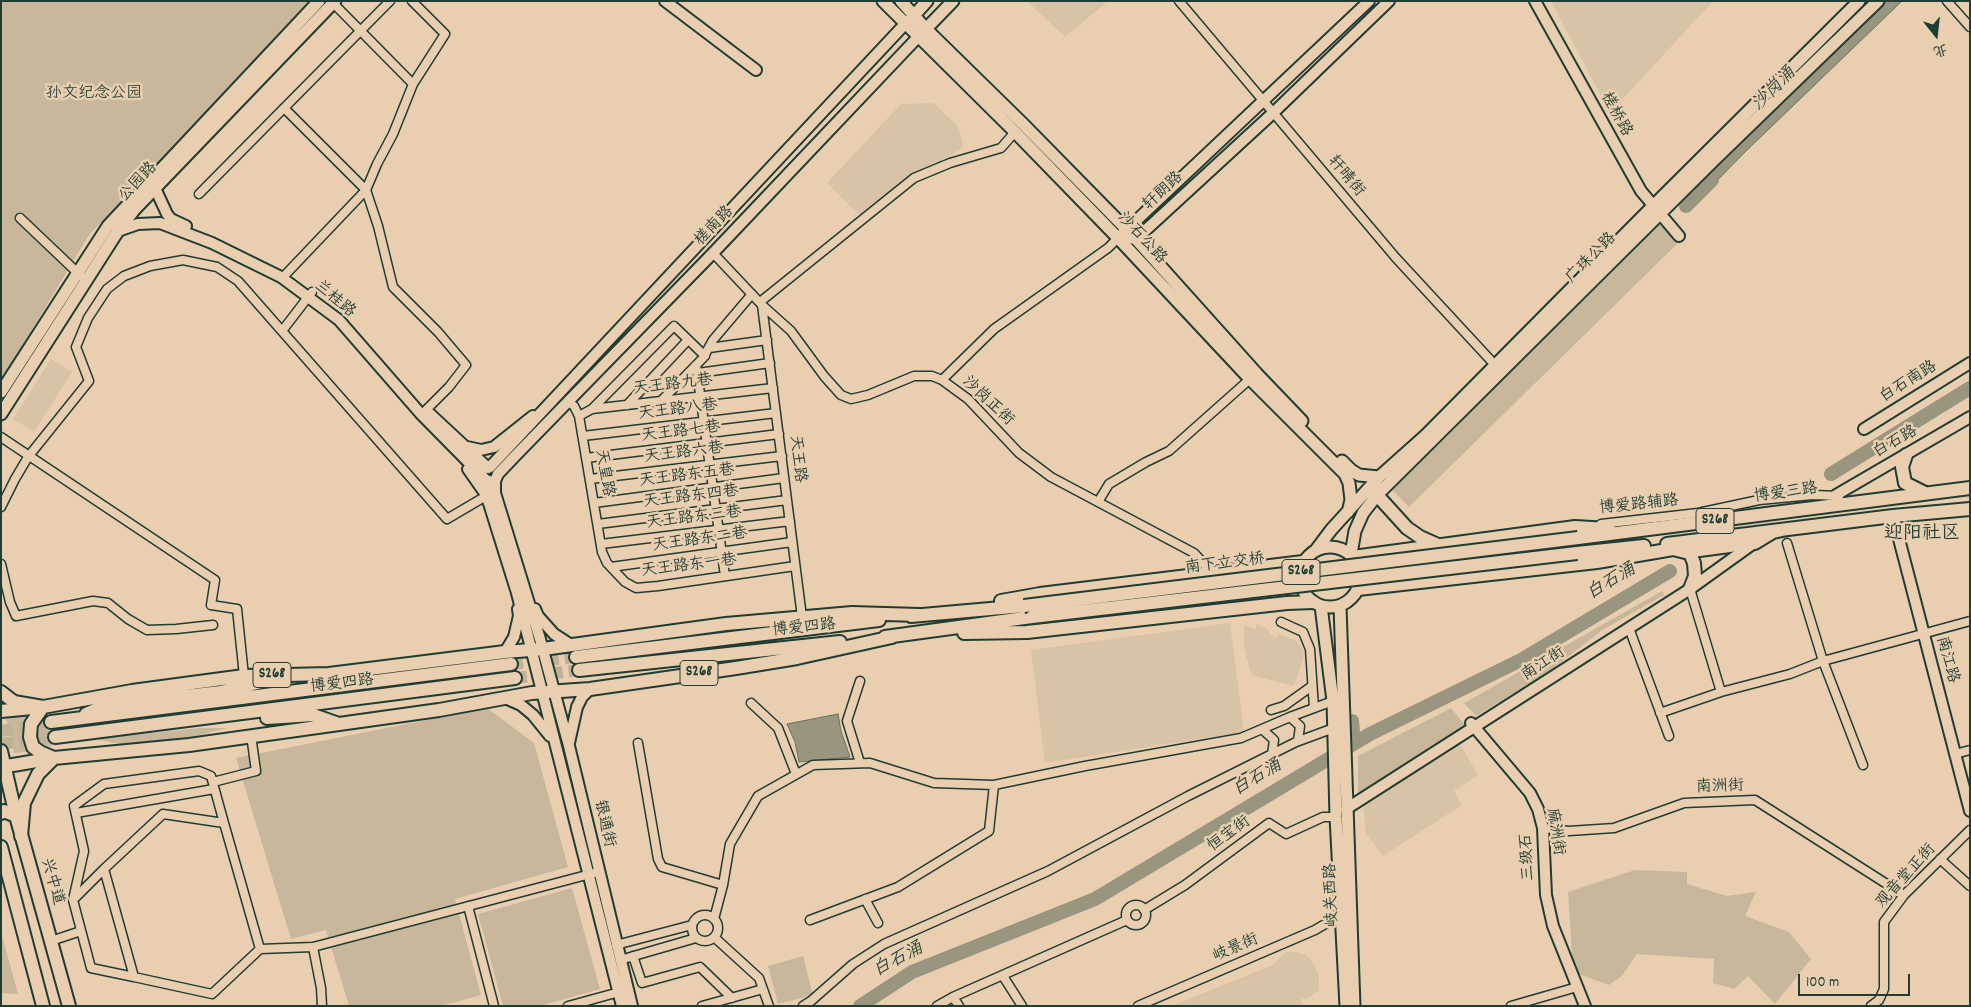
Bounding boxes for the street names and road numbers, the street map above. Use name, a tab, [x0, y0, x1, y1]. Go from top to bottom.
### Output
street label: 槎桥路	[1595, 89, 1635, 141]
street label: 轩晴街	[1322, 152, 1368, 202]
street label: 公园路	[116, 159, 162, 207]
street label: 轩朗路	[1140, 169, 1188, 215]
street label: 槎南路	[691, 203, 739, 251]
street label: 沙石公路	[1112, 209, 1170, 269]
street label: 广珠公路	[1563, 230, 1621, 288]
street label: 兰桂路	[309, 277, 359, 323]
street label: 白石南路	[1877, 358, 1941, 408]
street label: 天王路九巷	[632, 372, 714, 400]
street label: 沙岗正街	[957, 373, 1017, 431]
street label: 天王路八巷	[637, 397, 719, 425]
street label: 天王路七巷	[640, 419, 722, 447]
street label: 白石路	[1870, 423, 1922, 463]
street label: 天王路	[784, 434, 808, 484]
street label: 天王路六巷	[643, 440, 725, 468]
street label: 天皇路	[589, 448, 617, 498]
street label: 天王路东五巷	[638, 462, 736, 492]
street label: 博爱三路	[1753, 480, 1819, 508]
street label: 天王路东四巷	[642, 483, 740, 513]
street label: 博爱路辅路	[1598, 492, 1680, 520]
street label: 天王路东三巷	[645, 504, 743, 534]
road number: S268	[1696, 508, 1734, 534]
street label: 天王路东二巷	[651, 525, 749, 557]
street label: 南下立交桥	[1184, 551, 1266, 579]
street label: 天王路东一巷	[640, 552, 738, 582]
road number: S268	[1282, 560, 1320, 584]
street label: 博爱四路	[771, 616, 837, 642]
street label: 南江路	[1931, 634, 1961, 686]
street label: 南江街	[1519, 644, 1569, 686]
road number: S268	[680, 660, 718, 686]
road number: S268	[253, 662, 291, 688]
street label: 博爱四路	[309, 672, 375, 698]
street label: 南洲街	[1696, 778, 1744, 798]
street label: 银通街	[588, 798, 618, 850]
street label: 麻洲街	[1541, 807, 1567, 857]
street label: 恒宝街	[1205, 813, 1255, 857]
street label: 三级石	[1518, 833, 1540, 881]
street label: 观音堂正街	[1873, 841, 1941, 913]
street label: 兴中道	[35, 856, 67, 908]
street label: 岐关西路	[1322, 863, 1344, 927]
street label: 岐景街	[1210, 931, 1262, 967]

